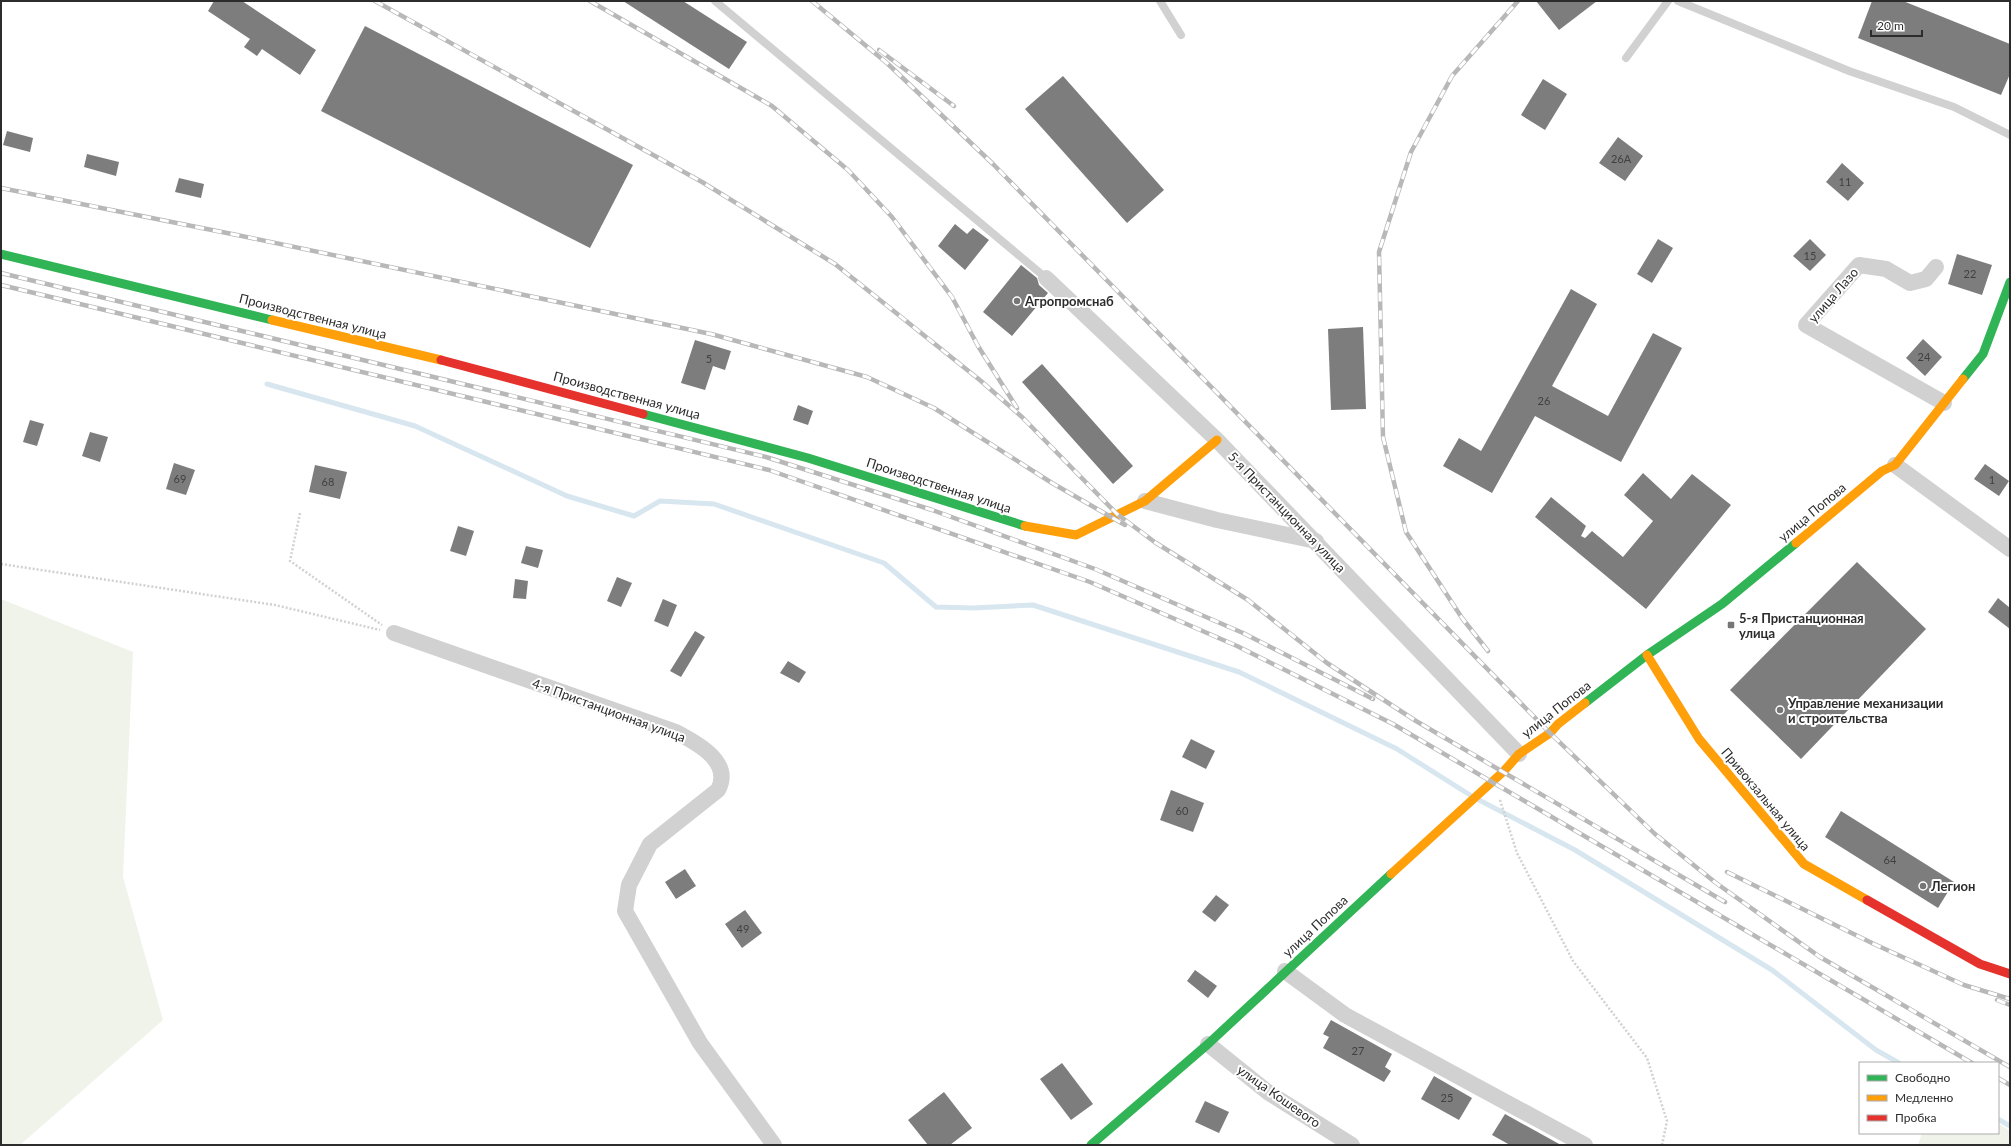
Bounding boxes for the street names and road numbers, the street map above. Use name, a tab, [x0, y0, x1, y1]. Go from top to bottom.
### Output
street label: улица Лазо	[1805, 264, 1861, 326]
street label: Производственная улица	[238, 290, 388, 342]
street label: Производственная улица	[552, 368, 702, 422]
street label: 5-я Пристанционная улица	[1225, 448, 1349, 576]
street label: Производственная улица	[865, 454, 1013, 516]
street label: улица Попова	[1775, 479, 1849, 545]
street label: 4-я Пристанционная улица	[530, 675, 688, 745]
street label: улица Попова	[1518, 677, 1594, 741]
street label: Привокзальная улица	[1718, 744, 1814, 854]
street label: улица Попова	[1279, 892, 1351, 960]
street label: улица Кошевого	[1234, 1061, 1324, 1131]

